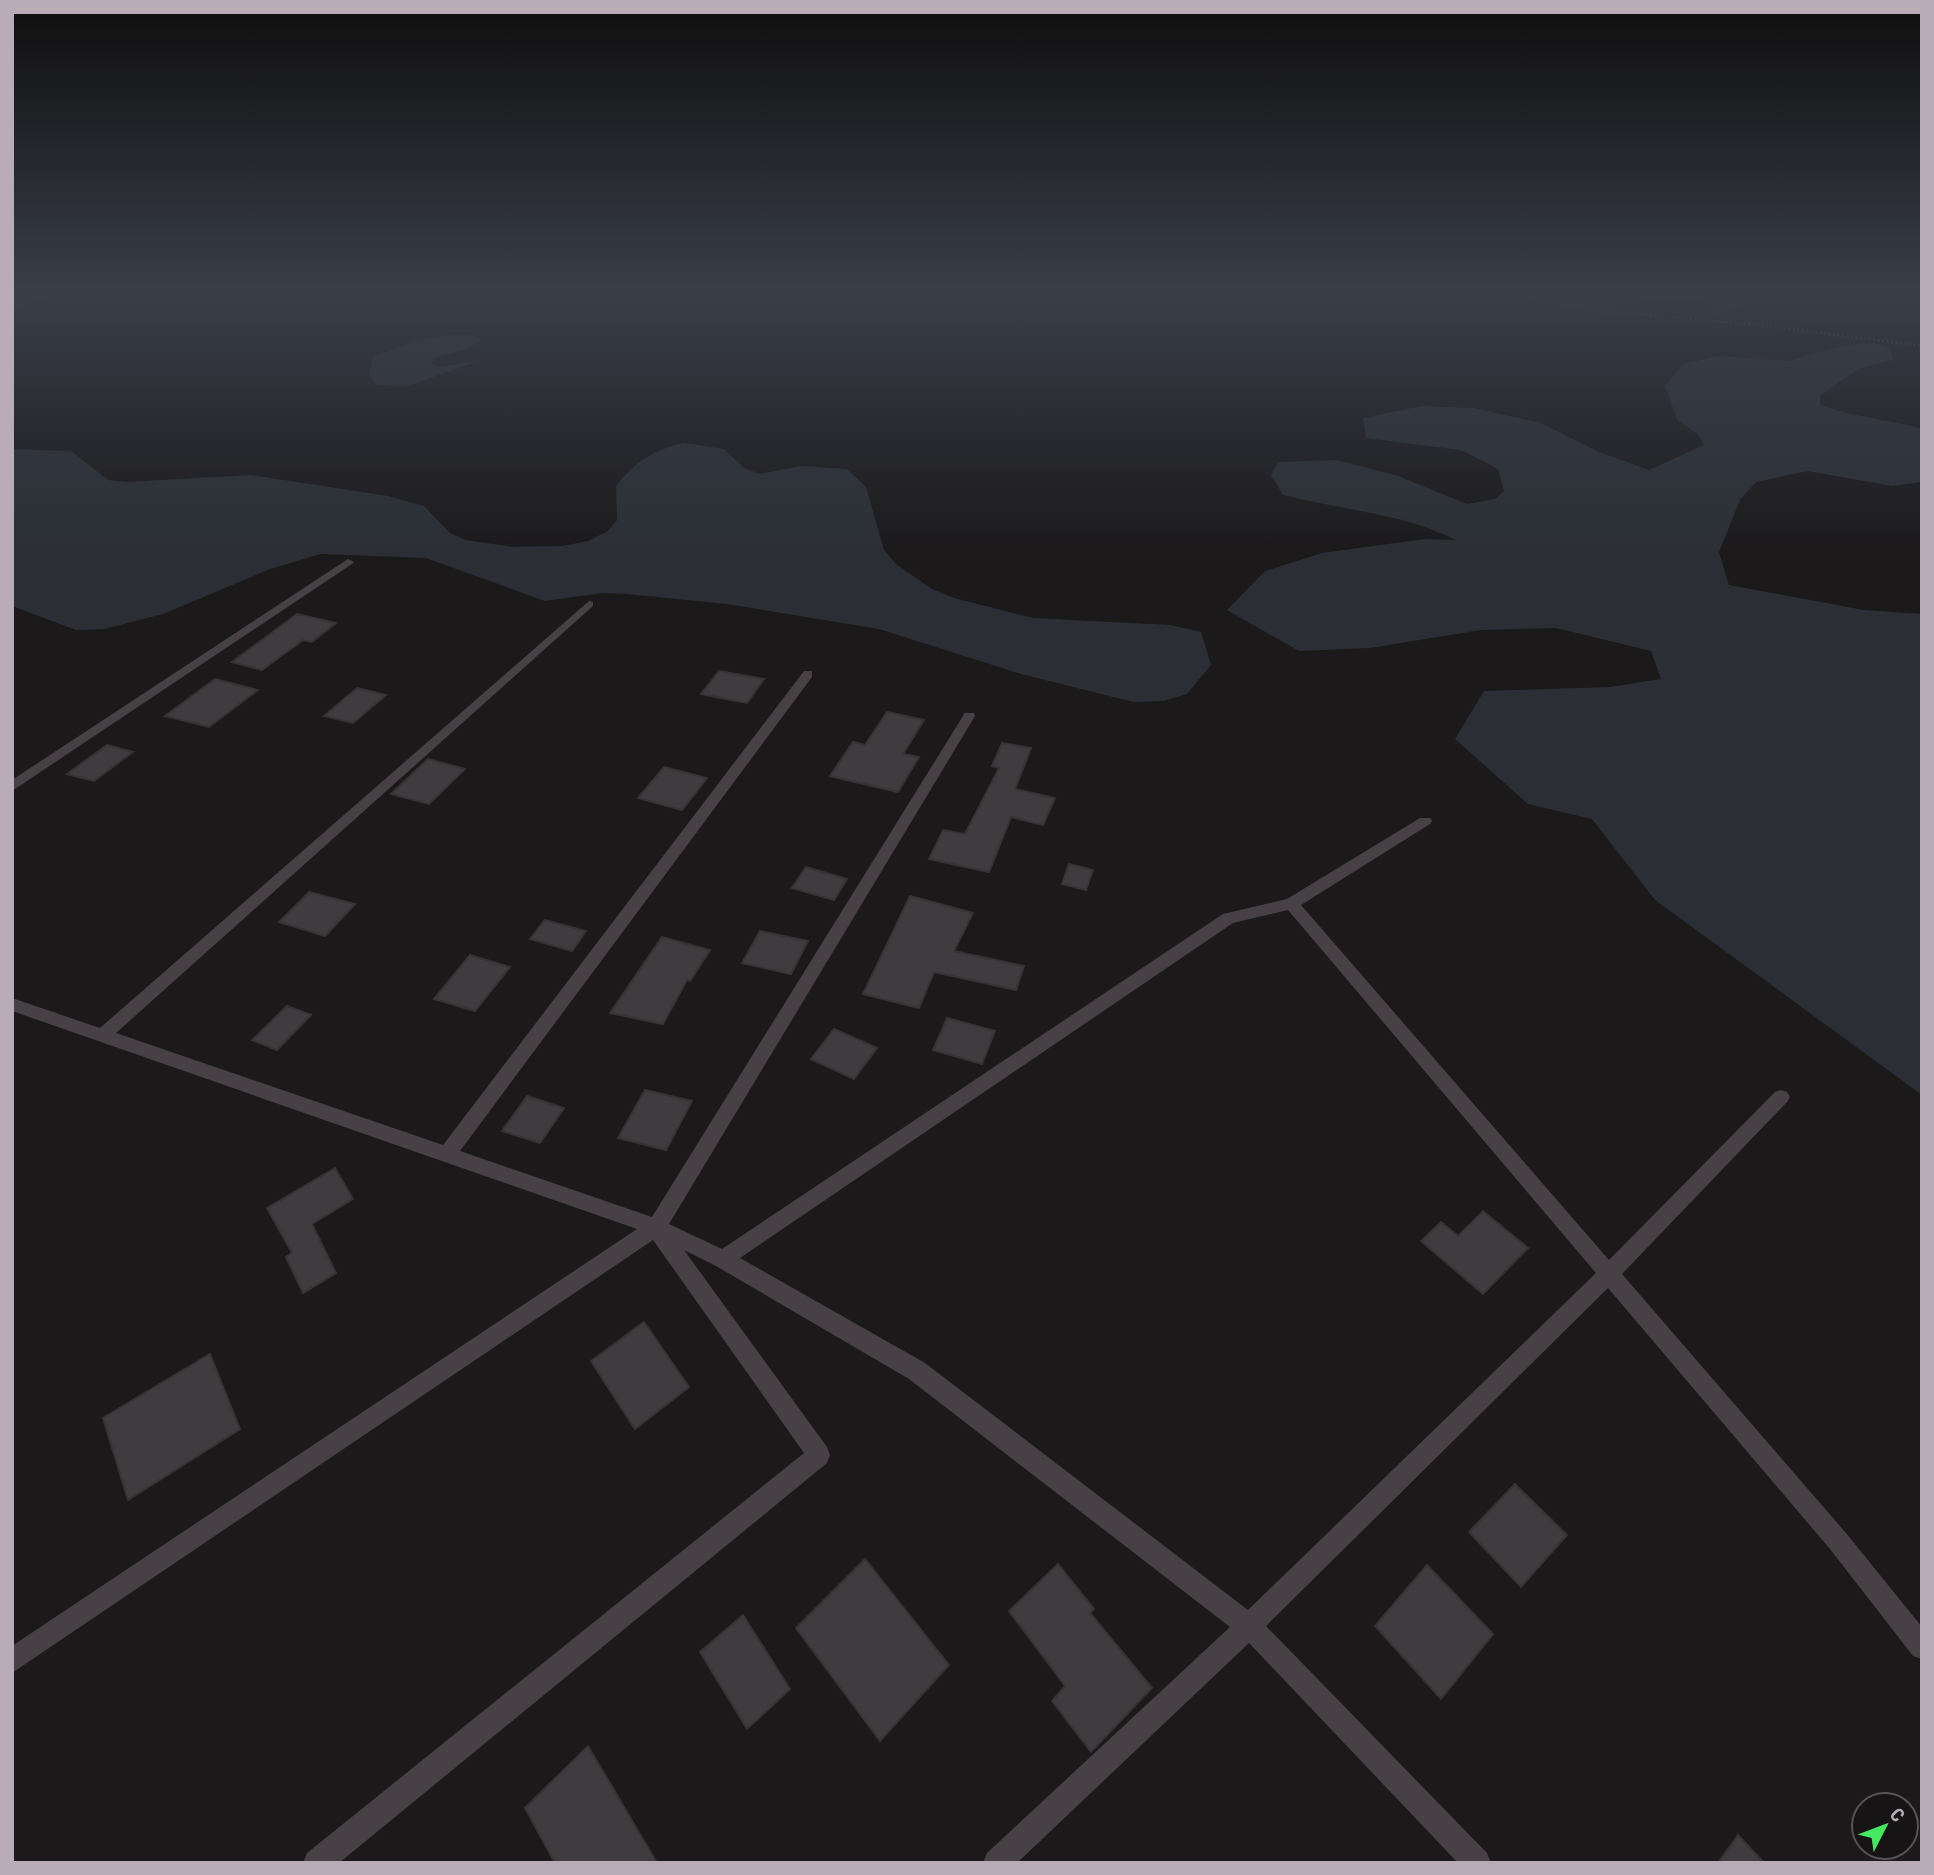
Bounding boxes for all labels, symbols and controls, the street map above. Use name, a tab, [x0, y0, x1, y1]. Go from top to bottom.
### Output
north arrow	[1850, 1791, 1920, 1861]
text: С	[1885, 1803, 1910, 1827]

